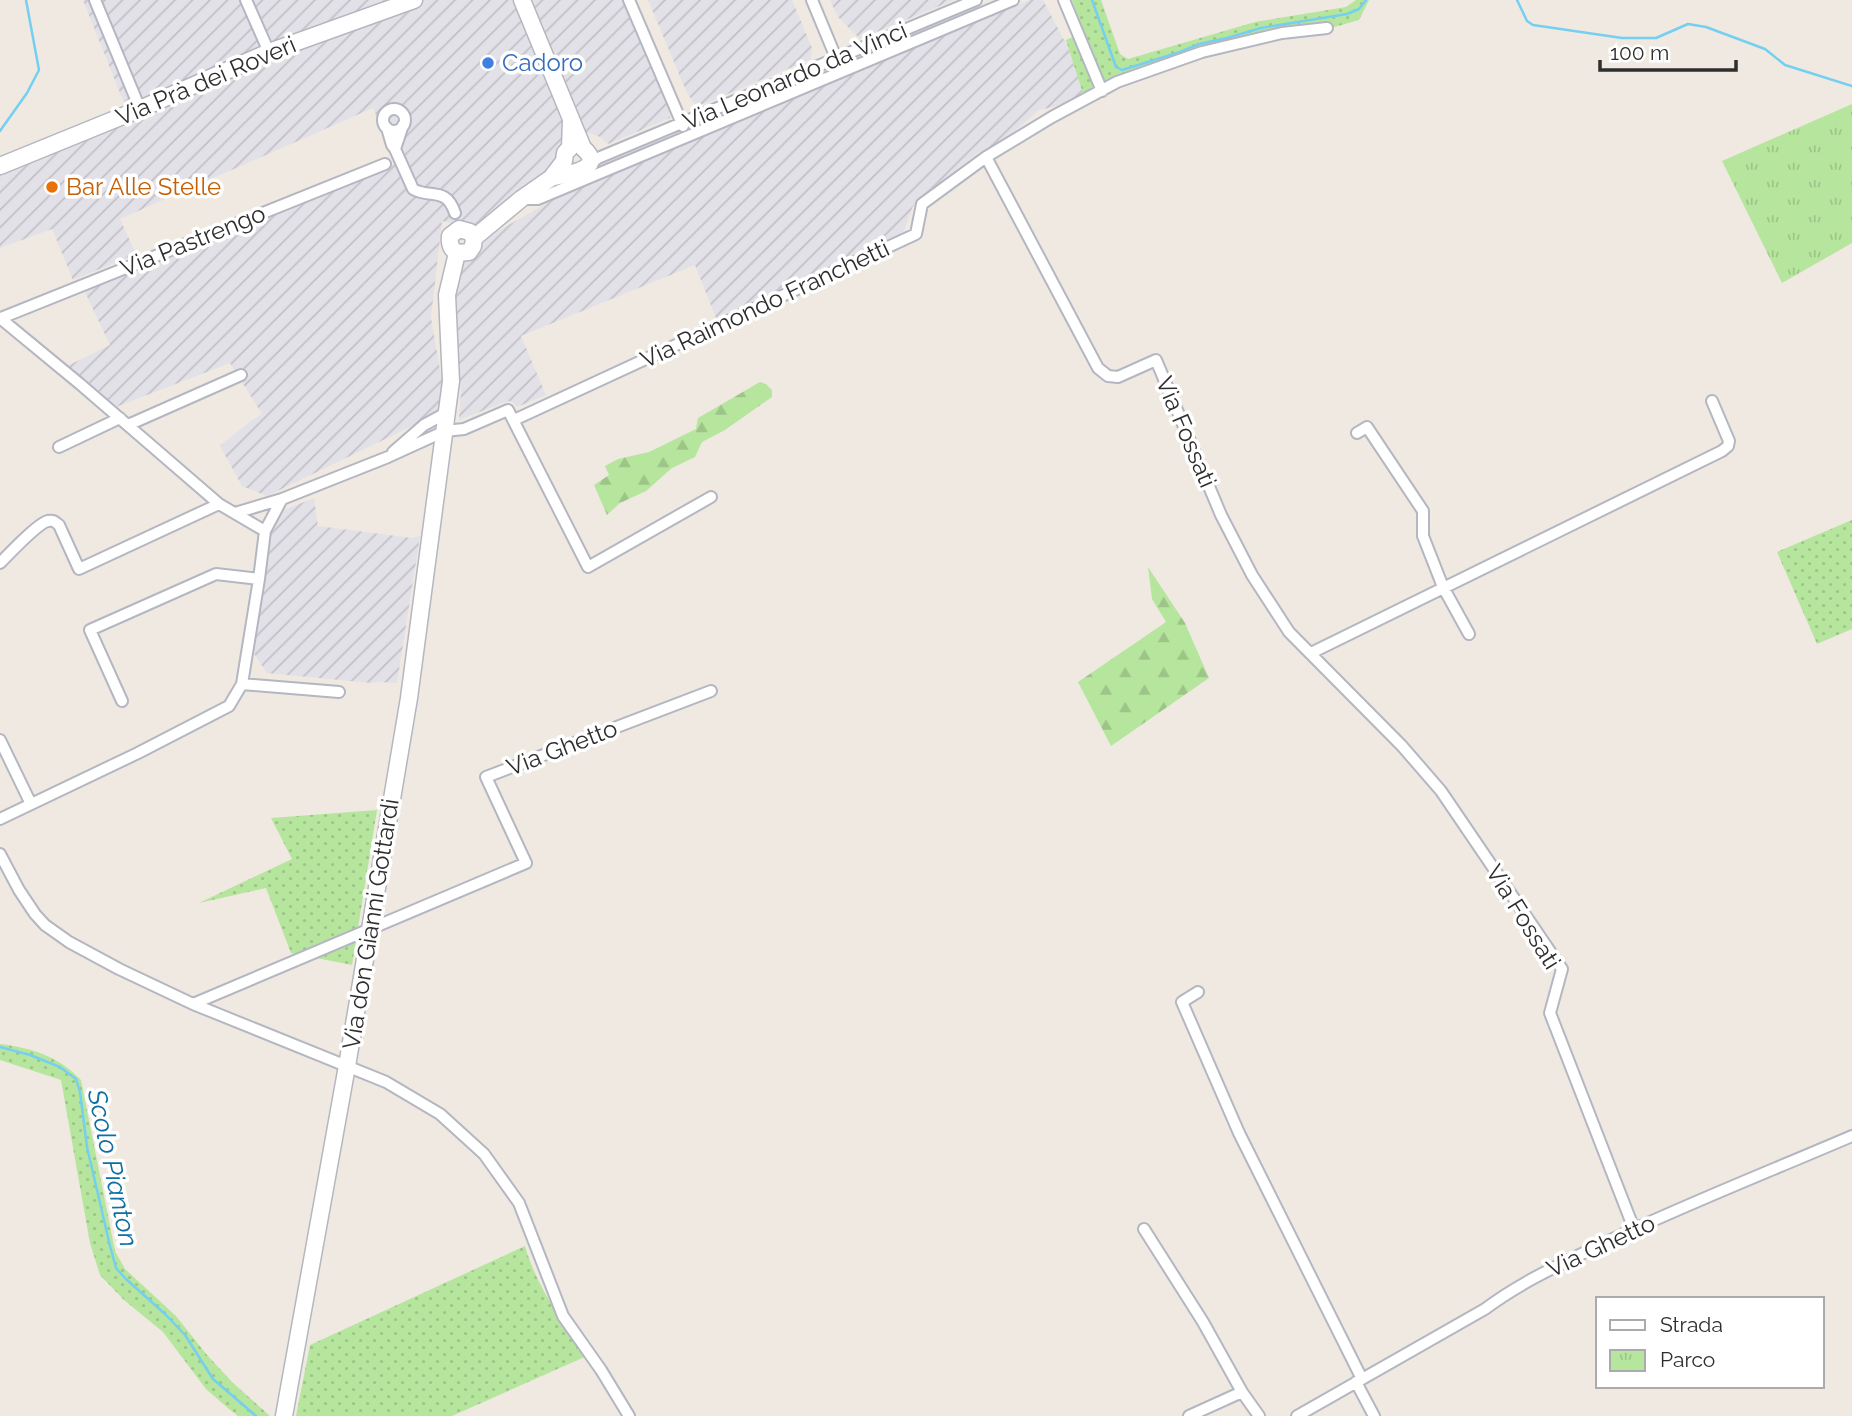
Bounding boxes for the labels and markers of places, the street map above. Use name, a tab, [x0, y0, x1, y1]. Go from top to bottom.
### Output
place label: Cadoro	[502, 48, 583, 77]
marker: Cadoro	[480, 55, 496, 71]
place label: Bar Alle Stelle	[66, 172, 221, 201]
marker: Bar Alle Stelle	[44, 179, 60, 195]

